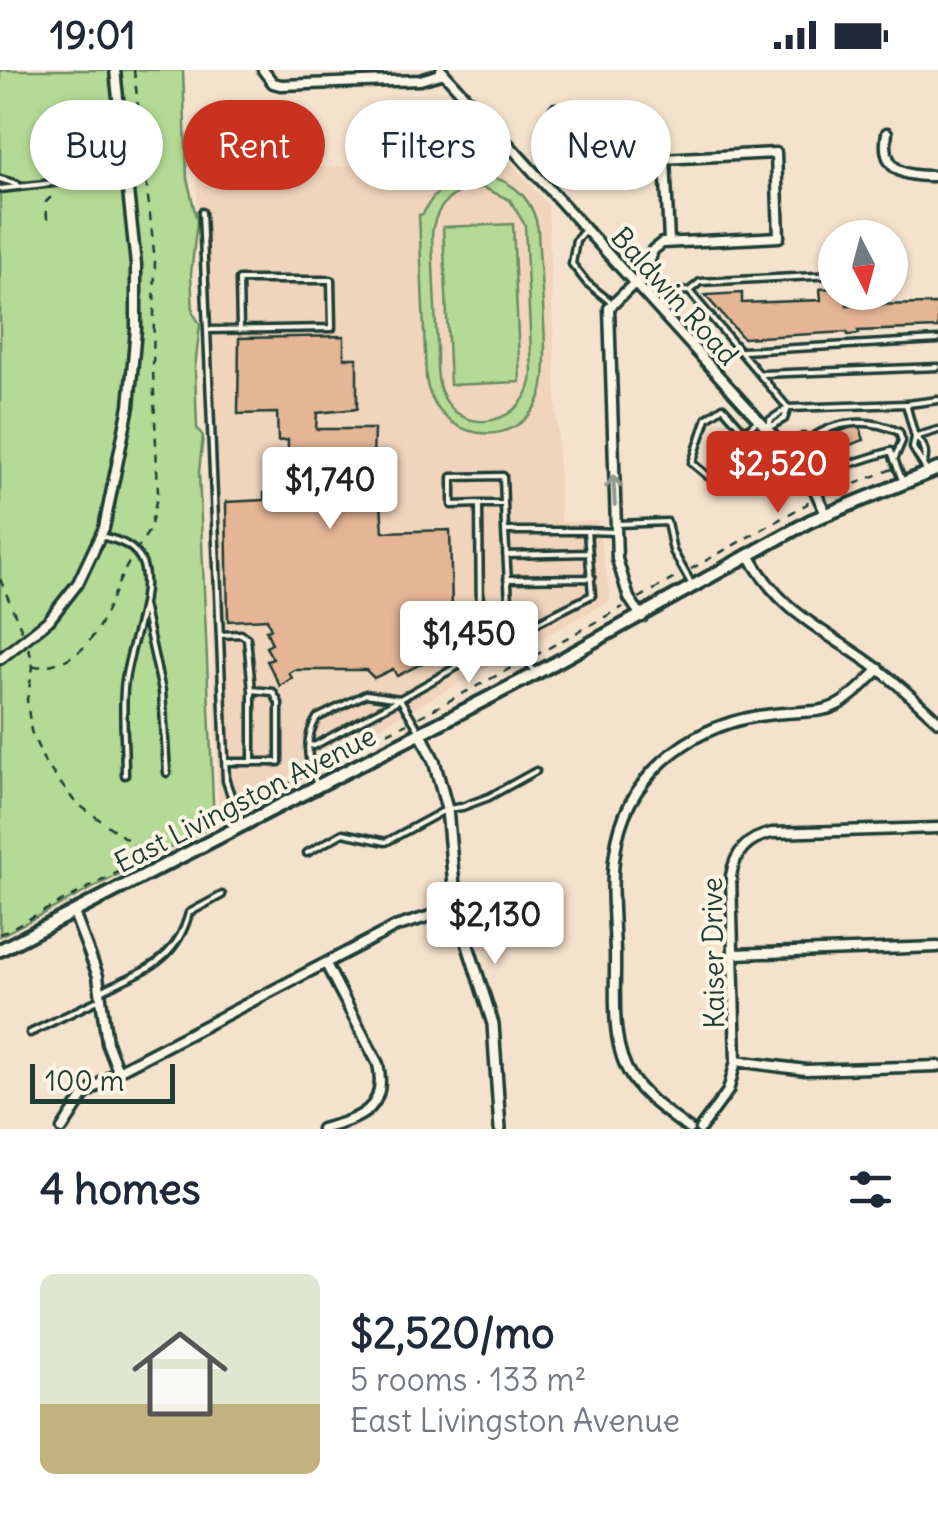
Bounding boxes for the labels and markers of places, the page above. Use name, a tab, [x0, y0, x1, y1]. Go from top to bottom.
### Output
pin: $2,520	[697, 431, 859, 516]
pin: $1,740	[249, 447, 411, 532]
pin: $1,450	[388, 601, 550, 686]
pin: $2,130	[414, 882, 576, 967]

